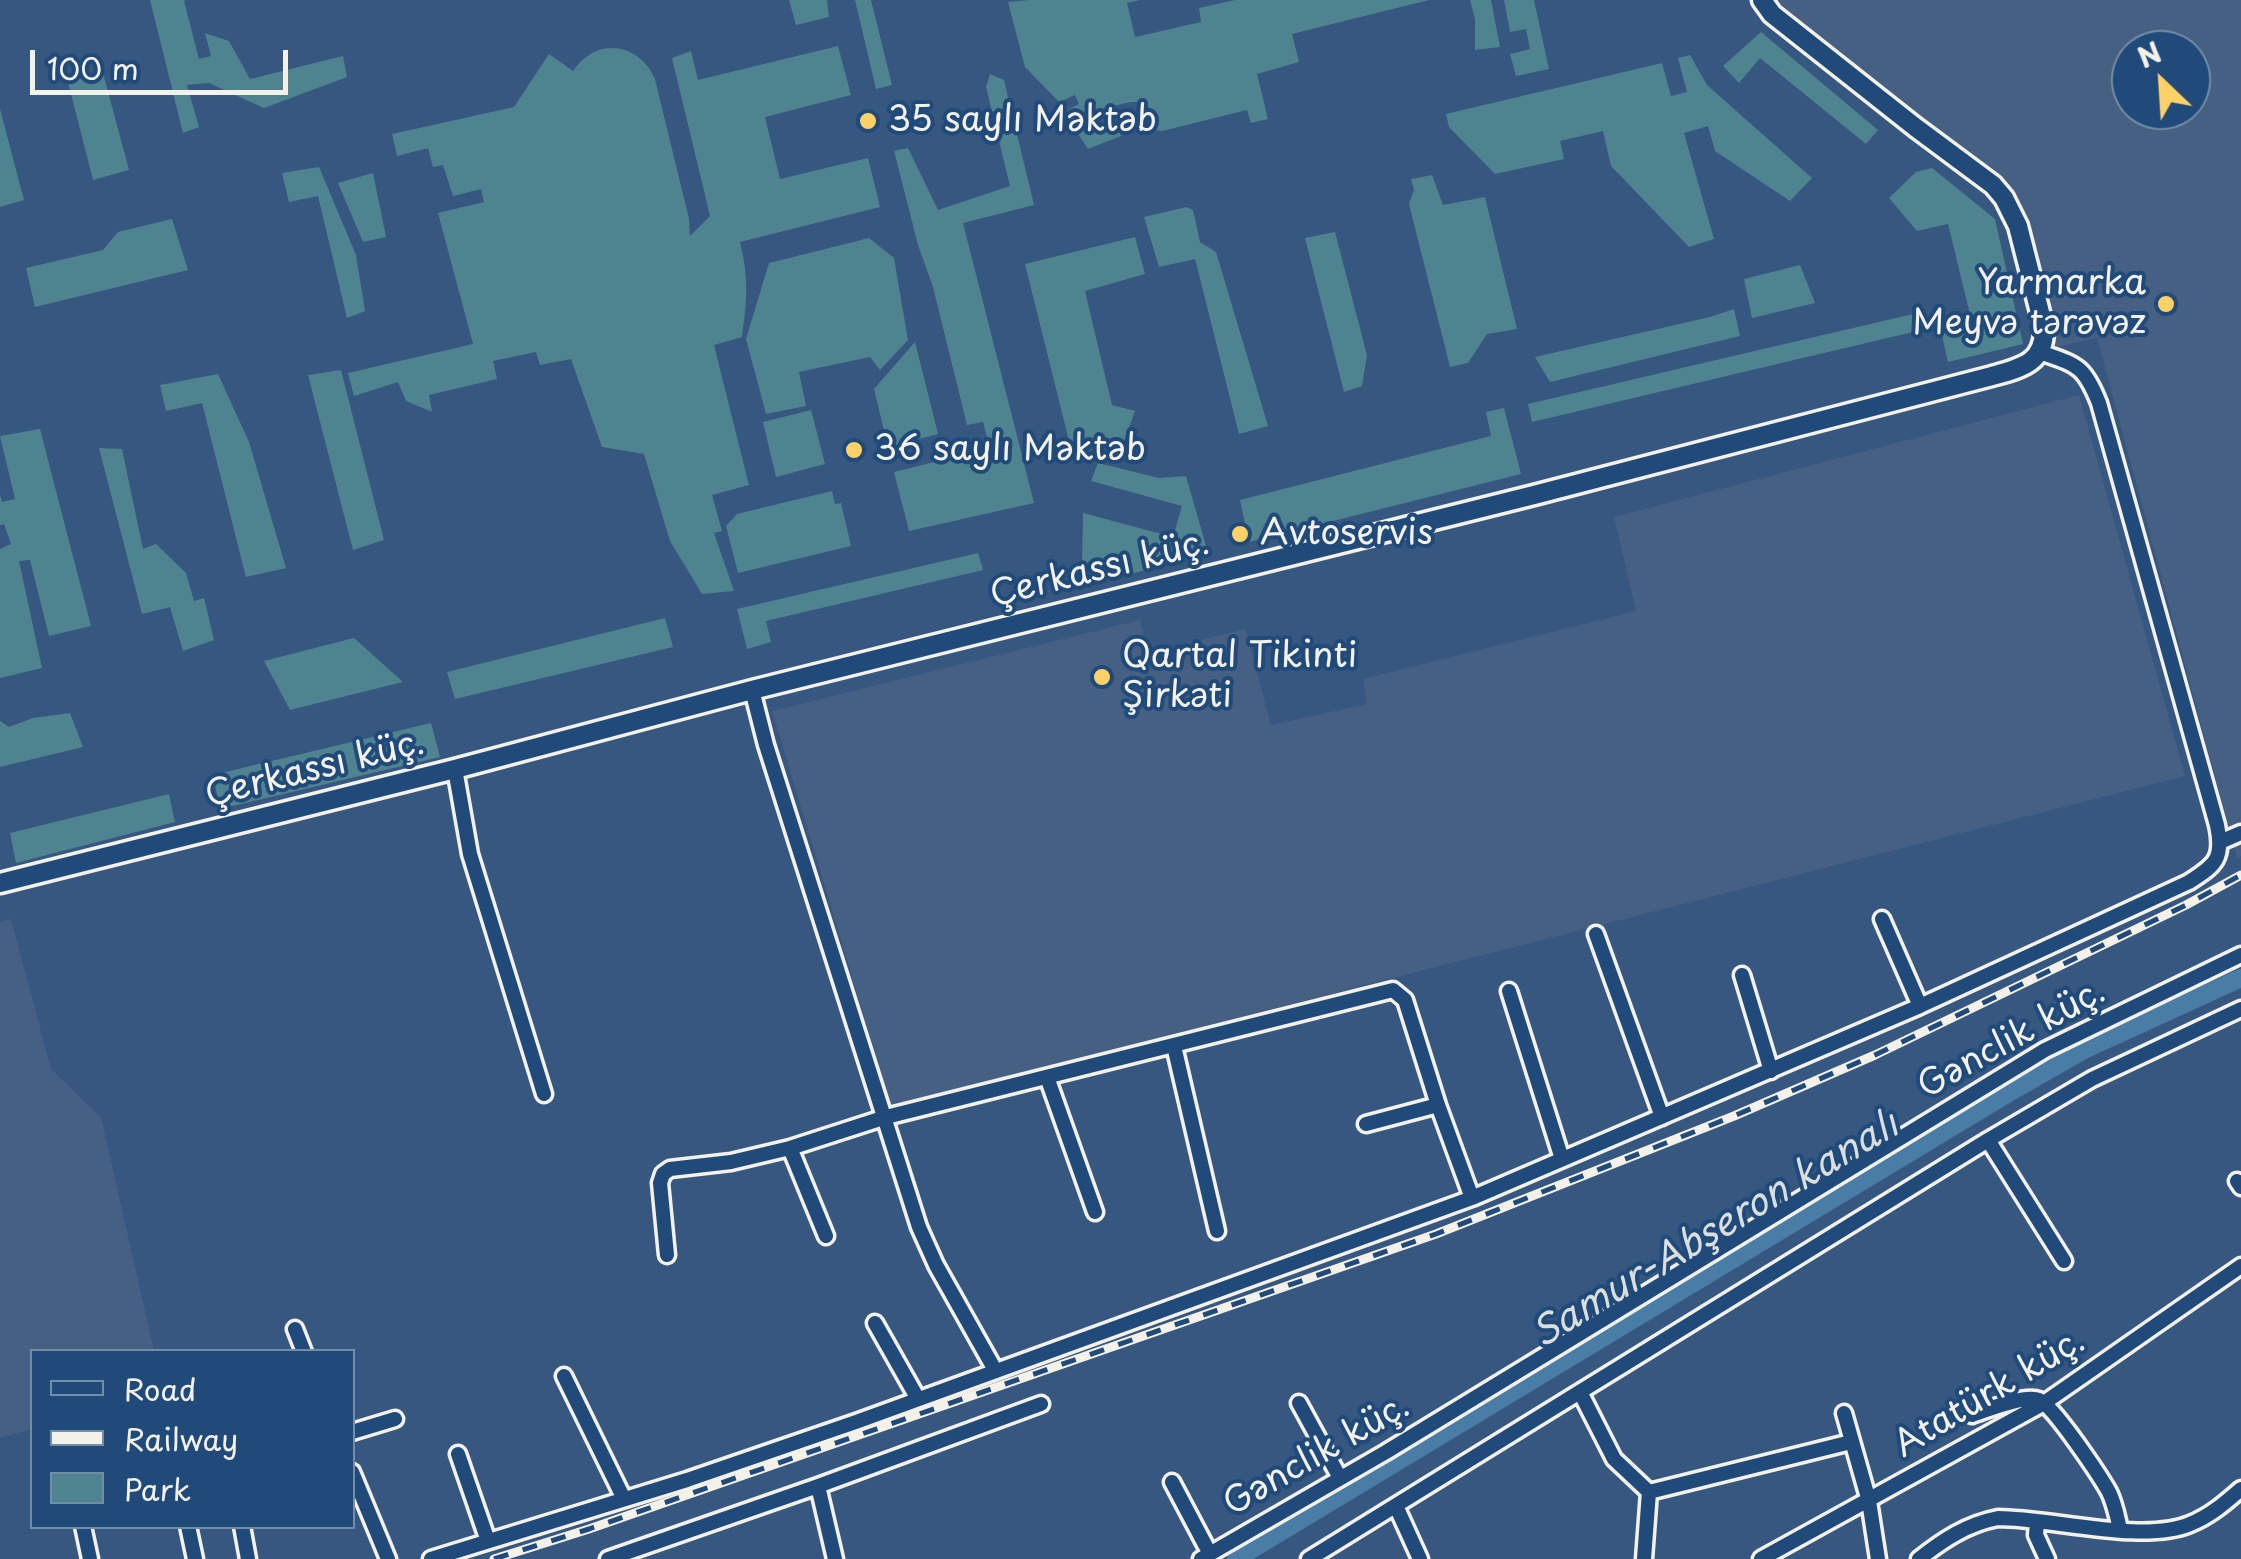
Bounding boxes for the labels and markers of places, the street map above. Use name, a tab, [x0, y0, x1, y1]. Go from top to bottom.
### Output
place label: 35 saylı Məktəb	[888, 100, 1157, 142]
marker: 35 saylı Məktəb	[857, 110, 879, 132]
place label: Yarmarka Meyvә tәrәvәz	[1912, 263, 2146, 345]
marker: Yarmarka Meyvә tәrәvәz	[2155, 293, 2177, 315]
place label: 36 saylı Məktəb	[874, 429, 1146, 471]
marker: 36 saylı Məktəb	[843, 439, 865, 461]
place label: Avtoservis	[1260, 513, 1433, 555]
marker: Avtoservis	[1229, 523, 1251, 545]
place label: Qartal Tikinti Şirkәti	[1122, 636, 1357, 718]
marker: Qartal Tikinti Şirkәti	[1091, 666, 1113, 688]

